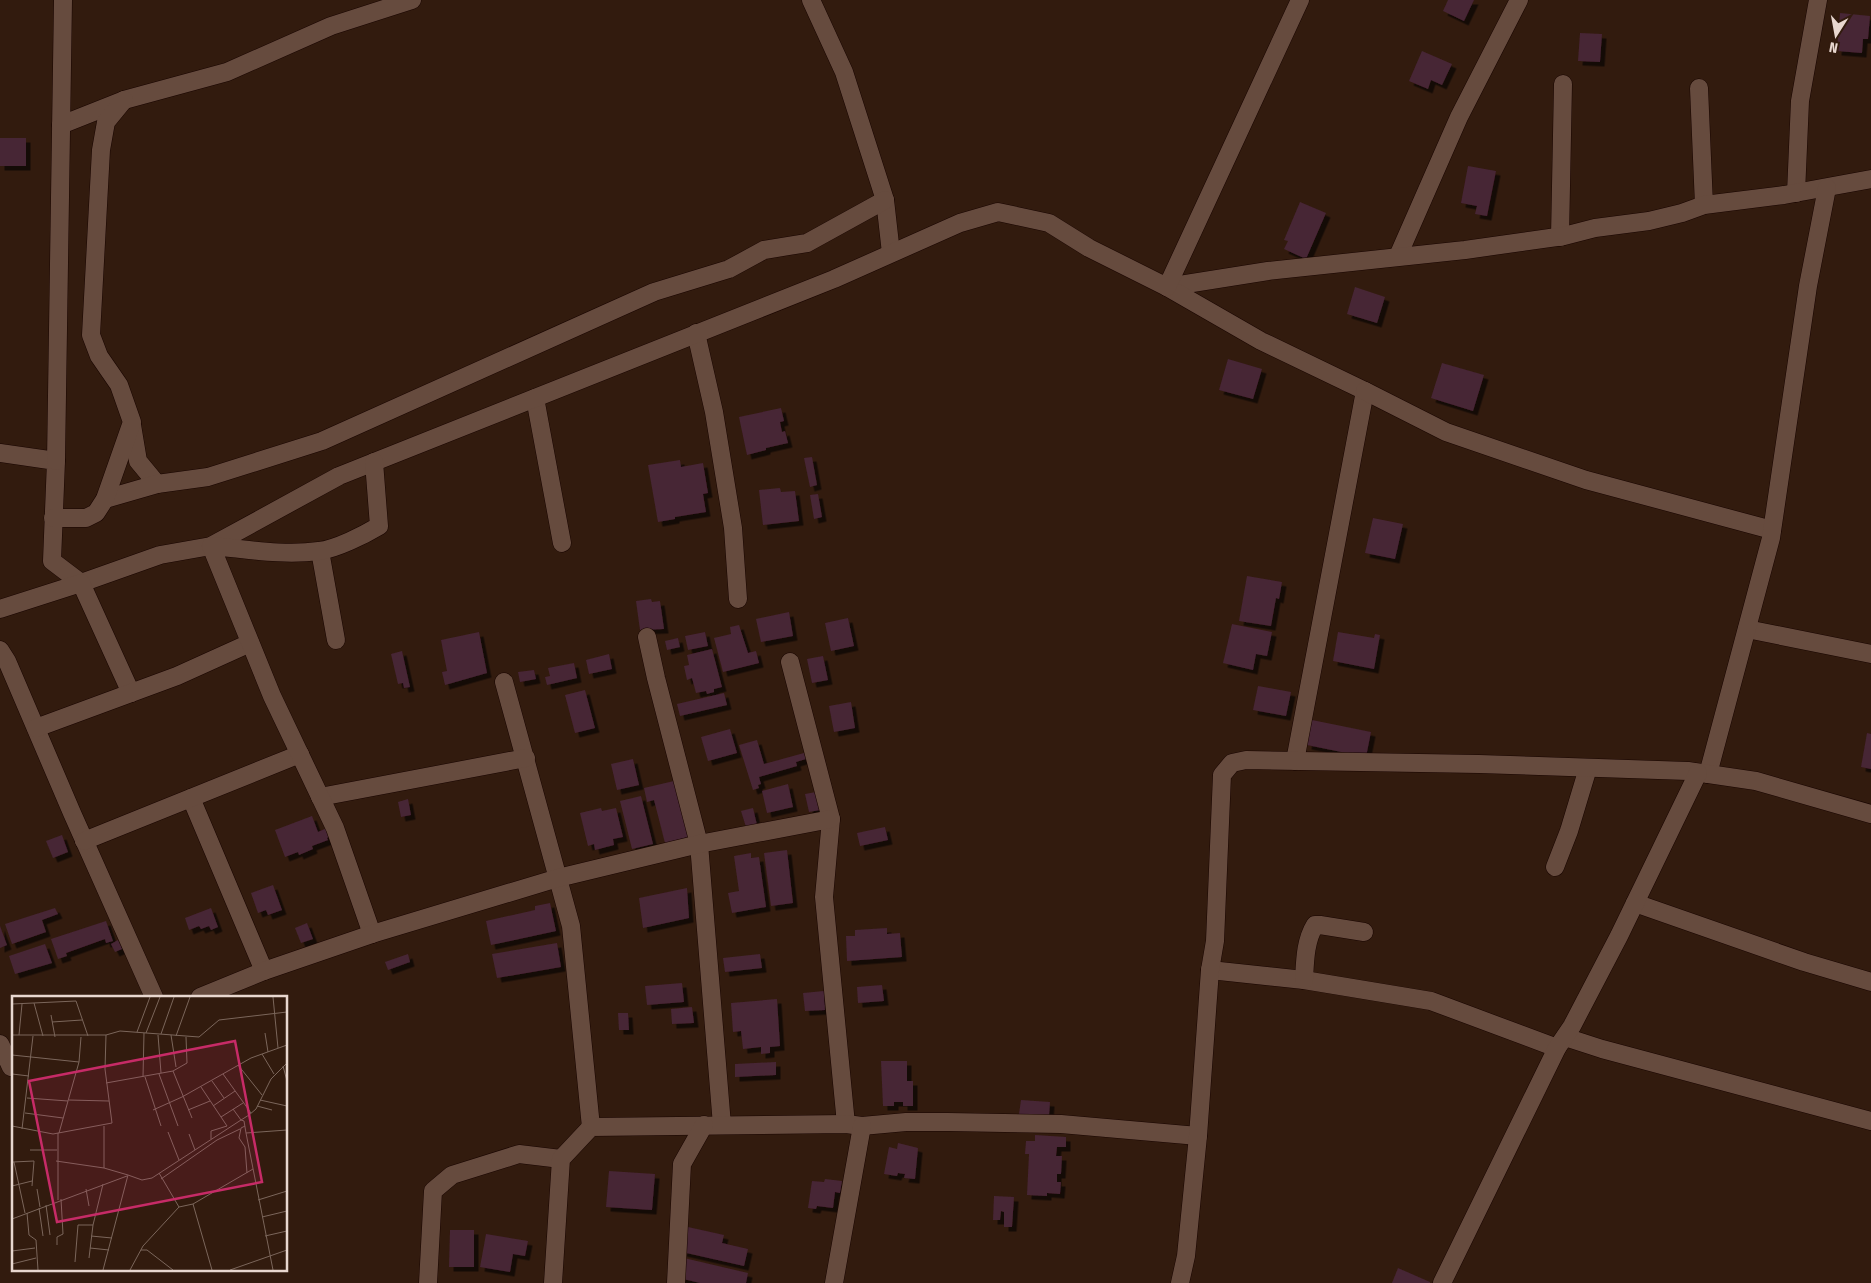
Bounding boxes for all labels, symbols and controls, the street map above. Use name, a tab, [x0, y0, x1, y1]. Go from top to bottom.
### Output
north arrow	[1811, 10, 1861, 60]
text: N	[1828, 38, 1839, 56]
inset map	[12, 996, 288, 1270]

